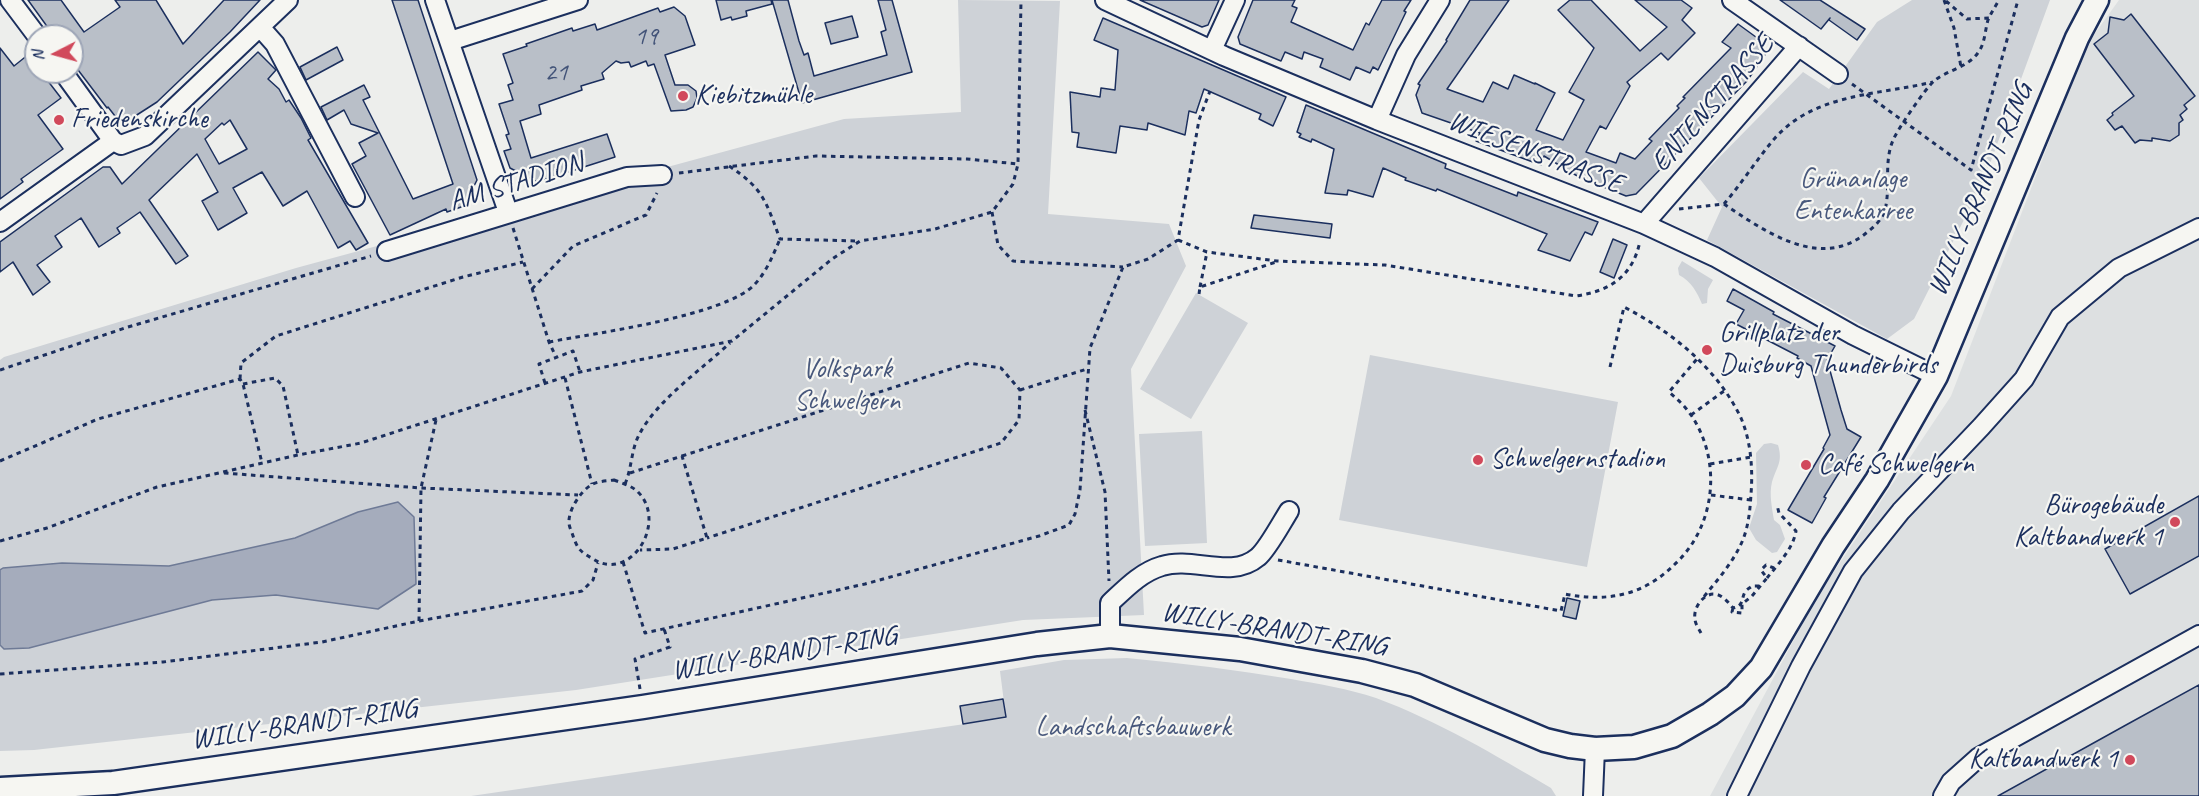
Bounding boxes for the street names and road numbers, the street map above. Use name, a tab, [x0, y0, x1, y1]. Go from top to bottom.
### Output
street label: ENTENSTRASSE	[1644, 29, 1782, 179]
street label: WILLY-BRANDT-RING	[1921, 79, 2041, 301]
street label: WIESENSTRASSE	[1443, 104, 1627, 202]
street label: AM STADION	[445, 147, 587, 219]
street label: WILLY-BRANDT-RING	[1159, 596, 1389, 664]
street label: WILLY-BRANDT-RING	[669, 620, 899, 688]
street label: WILLY-BRANDT-RING	[189, 693, 419, 757]

